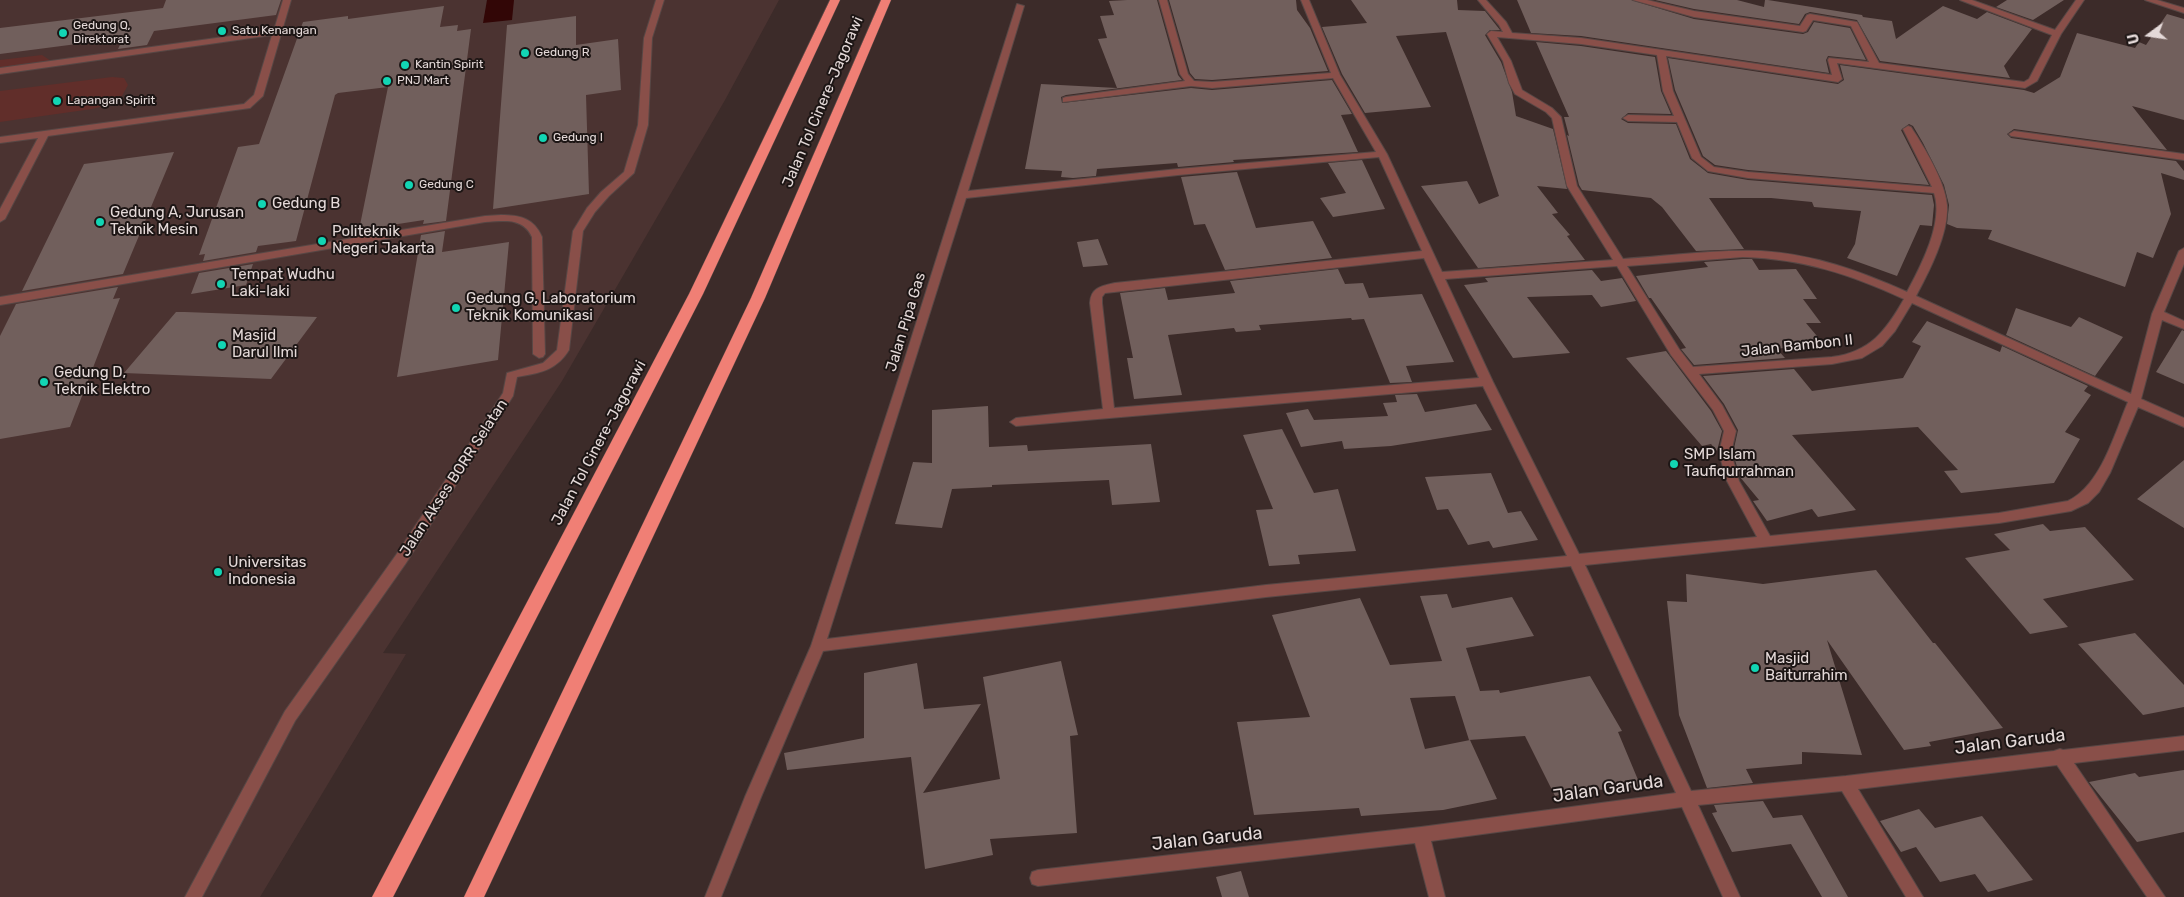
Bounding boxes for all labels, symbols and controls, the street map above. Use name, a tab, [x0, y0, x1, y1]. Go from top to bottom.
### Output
north arrow	[2124, 10, 2174, 60]
street label: Jalan Tol Cinere–Jagorawi	[779, 14, 867, 190]
place label: Gedung Q, Direktorat	[73, 19, 131, 47]
place label: Satu Kenangan	[232, 24, 317, 38]
marker: Satu Kenangan	[216, 25, 228, 37]
marker: Gedung Q, Direktorat	[57, 27, 69, 39]
text: U	[2124, 32, 2143, 46]
place label: Gedung R	[535, 46, 589, 60]
marker: Gedung R	[519, 47, 531, 59]
place label: Kantin Spirit	[415, 58, 483, 72]
marker: Kantin Spirit	[399, 59, 411, 71]
place label: PNJ Mart	[397, 74, 449, 88]
marker: PNJ Mart	[381, 75, 393, 87]
place label: Lapangan Spirit	[67, 94, 155, 108]
marker: Lapangan Spirit	[51, 95, 63, 107]
place label: Gedung I	[553, 131, 603, 145]
marker: Gedung I	[537, 132, 549, 144]
place label: Gedung C	[419, 178, 474, 192]
marker: Gedung C	[403, 179, 415, 191]
place label: Gedung B	[272, 195, 340, 213]
marker: Gedung B	[256, 198, 268, 210]
place label: Gedung A, Jurusan Teknik Mesin	[110, 204, 244, 239]
marker: Gedung A, Jurusan Teknik Mesin	[94, 216, 106, 228]
place label: Politeknik Negeri Jakarta	[332, 223, 435, 258]
marker: Politeknik Negeri Jakarta	[316, 235, 328, 247]
place label: Tempat Wudhu Laki-laki	[231, 266, 335, 301]
street label: Jalan Pipa Gas	[882, 270, 930, 374]
marker: Tempat Wudhu Laki-laki	[215, 278, 227, 290]
place label: Gedung G, Laboratorium Teknik Komunikasi	[466, 290, 636, 325]
marker: Gedung G, Laboratorium Teknik Komunikasi	[450, 302, 462, 314]
place label: Masjid Darul Ilmi	[232, 327, 297, 362]
street label: Jalan Bambon II	[1740, 331, 1854, 361]
marker: Masjid Darul Ilmi	[216, 339, 228, 351]
street label: Jalan Tol Cinere–Jagorawi	[548, 358, 650, 528]
place label: Gedung D, Teknik Elektro	[54, 364, 150, 399]
marker: Gedung D, Teknik Elektro	[38, 376, 50, 388]
street label: Jalan Akses BORR Selatan	[396, 396, 512, 560]
place label: SMP Islam Taufiqurrahman	[1684, 446, 1794, 481]
marker: SMP Islam Taufiqurrahman	[1668, 458, 1680, 470]
place label: Universitas Indonesia	[228, 554, 306, 589]
marker: Universitas Indonesia	[212, 566, 224, 578]
place label: Masjid Baiturrahim	[1765, 650, 1847, 685]
marker: Masjid Baiturrahim	[1749, 662, 1761, 674]
street label: Jalan Garuda	[1953, 724, 2067, 760]
street label: Jalan Garuda	[1551, 771, 1665, 807]
street label: Jalan Garuda	[1150, 822, 1264, 856]

